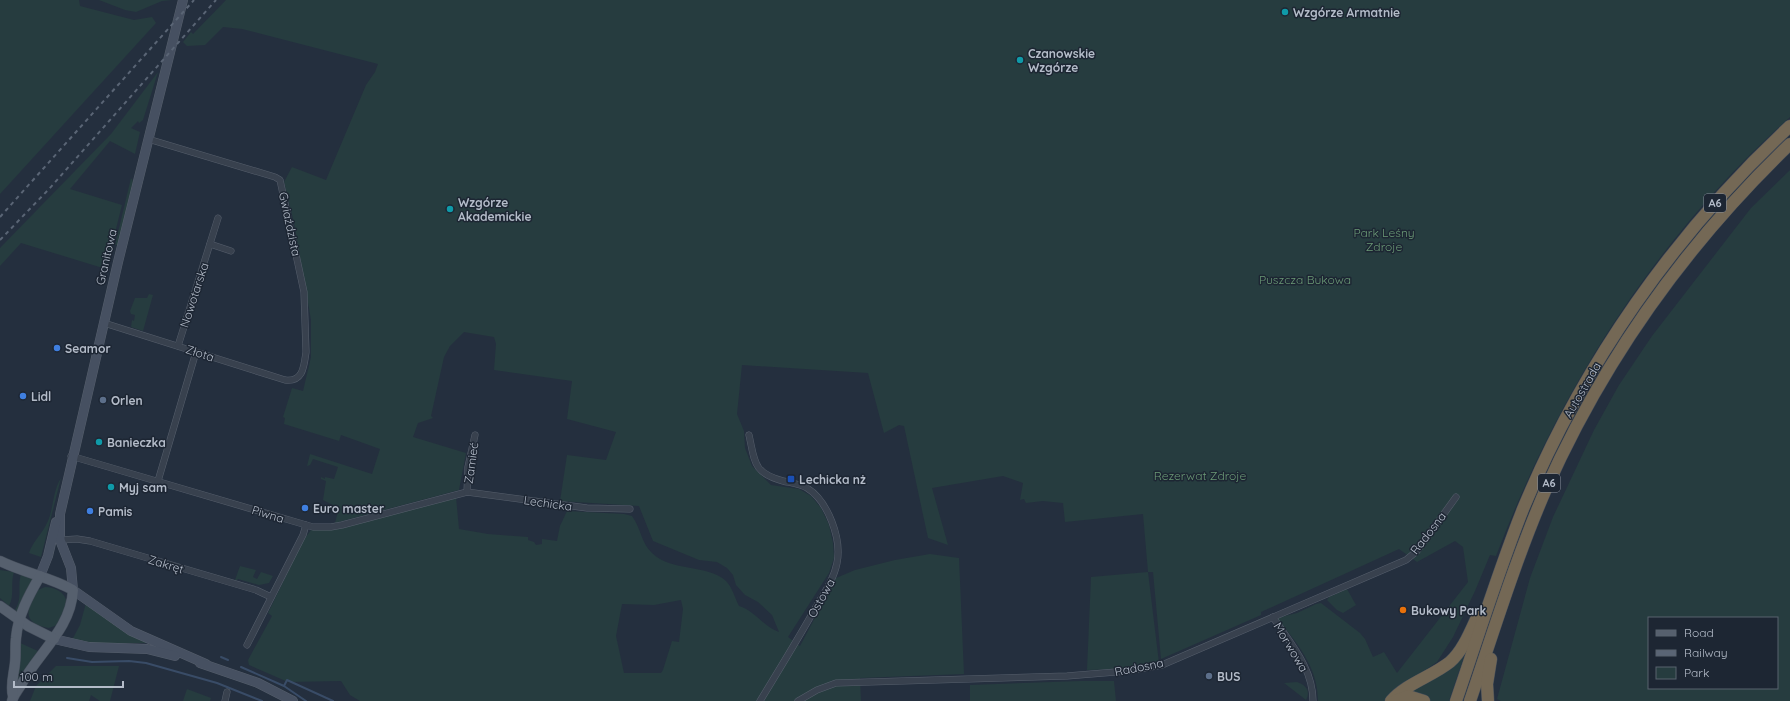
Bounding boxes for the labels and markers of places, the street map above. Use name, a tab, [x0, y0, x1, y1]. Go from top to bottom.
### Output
place label: Wzgórze Armatnie	[1293, 5, 1400, 20]
marker: Wzgórze Armatnie	[1280, 7, 1290, 17]
place label: Czanowskie Wzgórze	[1028, 46, 1095, 75]
marker: Czanowskie Wzgórze	[1015, 55, 1025, 65]
place label: Wzgórze Akademickie	[458, 195, 531, 224]
marker: Wzgórze Akademickie	[445, 204, 455, 214]
place label: Seamor	[65, 341, 111, 356]
marker: Seamor	[52, 343, 62, 353]
place label: Lidl	[31, 389, 51, 404]
marker: Lidl	[18, 391, 28, 401]
place label: Orlen	[111, 393, 143, 408]
marker: Orlen	[98, 395, 108, 405]
place label: Banieczka	[107, 435, 166, 450]
marker: Banieczka	[94, 437, 104, 447]
place label: Lechicka nż	[799, 472, 866, 487]
marker: Lechicka nż	[786, 474, 796, 484]
place label: Myj sam	[119, 480, 167, 495]
marker: Myj sam	[106, 482, 116, 492]
place label: Euro master	[313, 501, 384, 516]
marker: Euro master	[300, 503, 310, 513]
place label: Pamis	[98, 504, 133, 519]
marker: Pamis	[85, 506, 95, 516]
place label: Bukowy Park	[1411, 603, 1486, 618]
marker: Bukowy Park	[1398, 605, 1408, 615]
place label: BUS	[1217, 669, 1240, 684]
marker: BUS	[1204, 671, 1214, 681]

